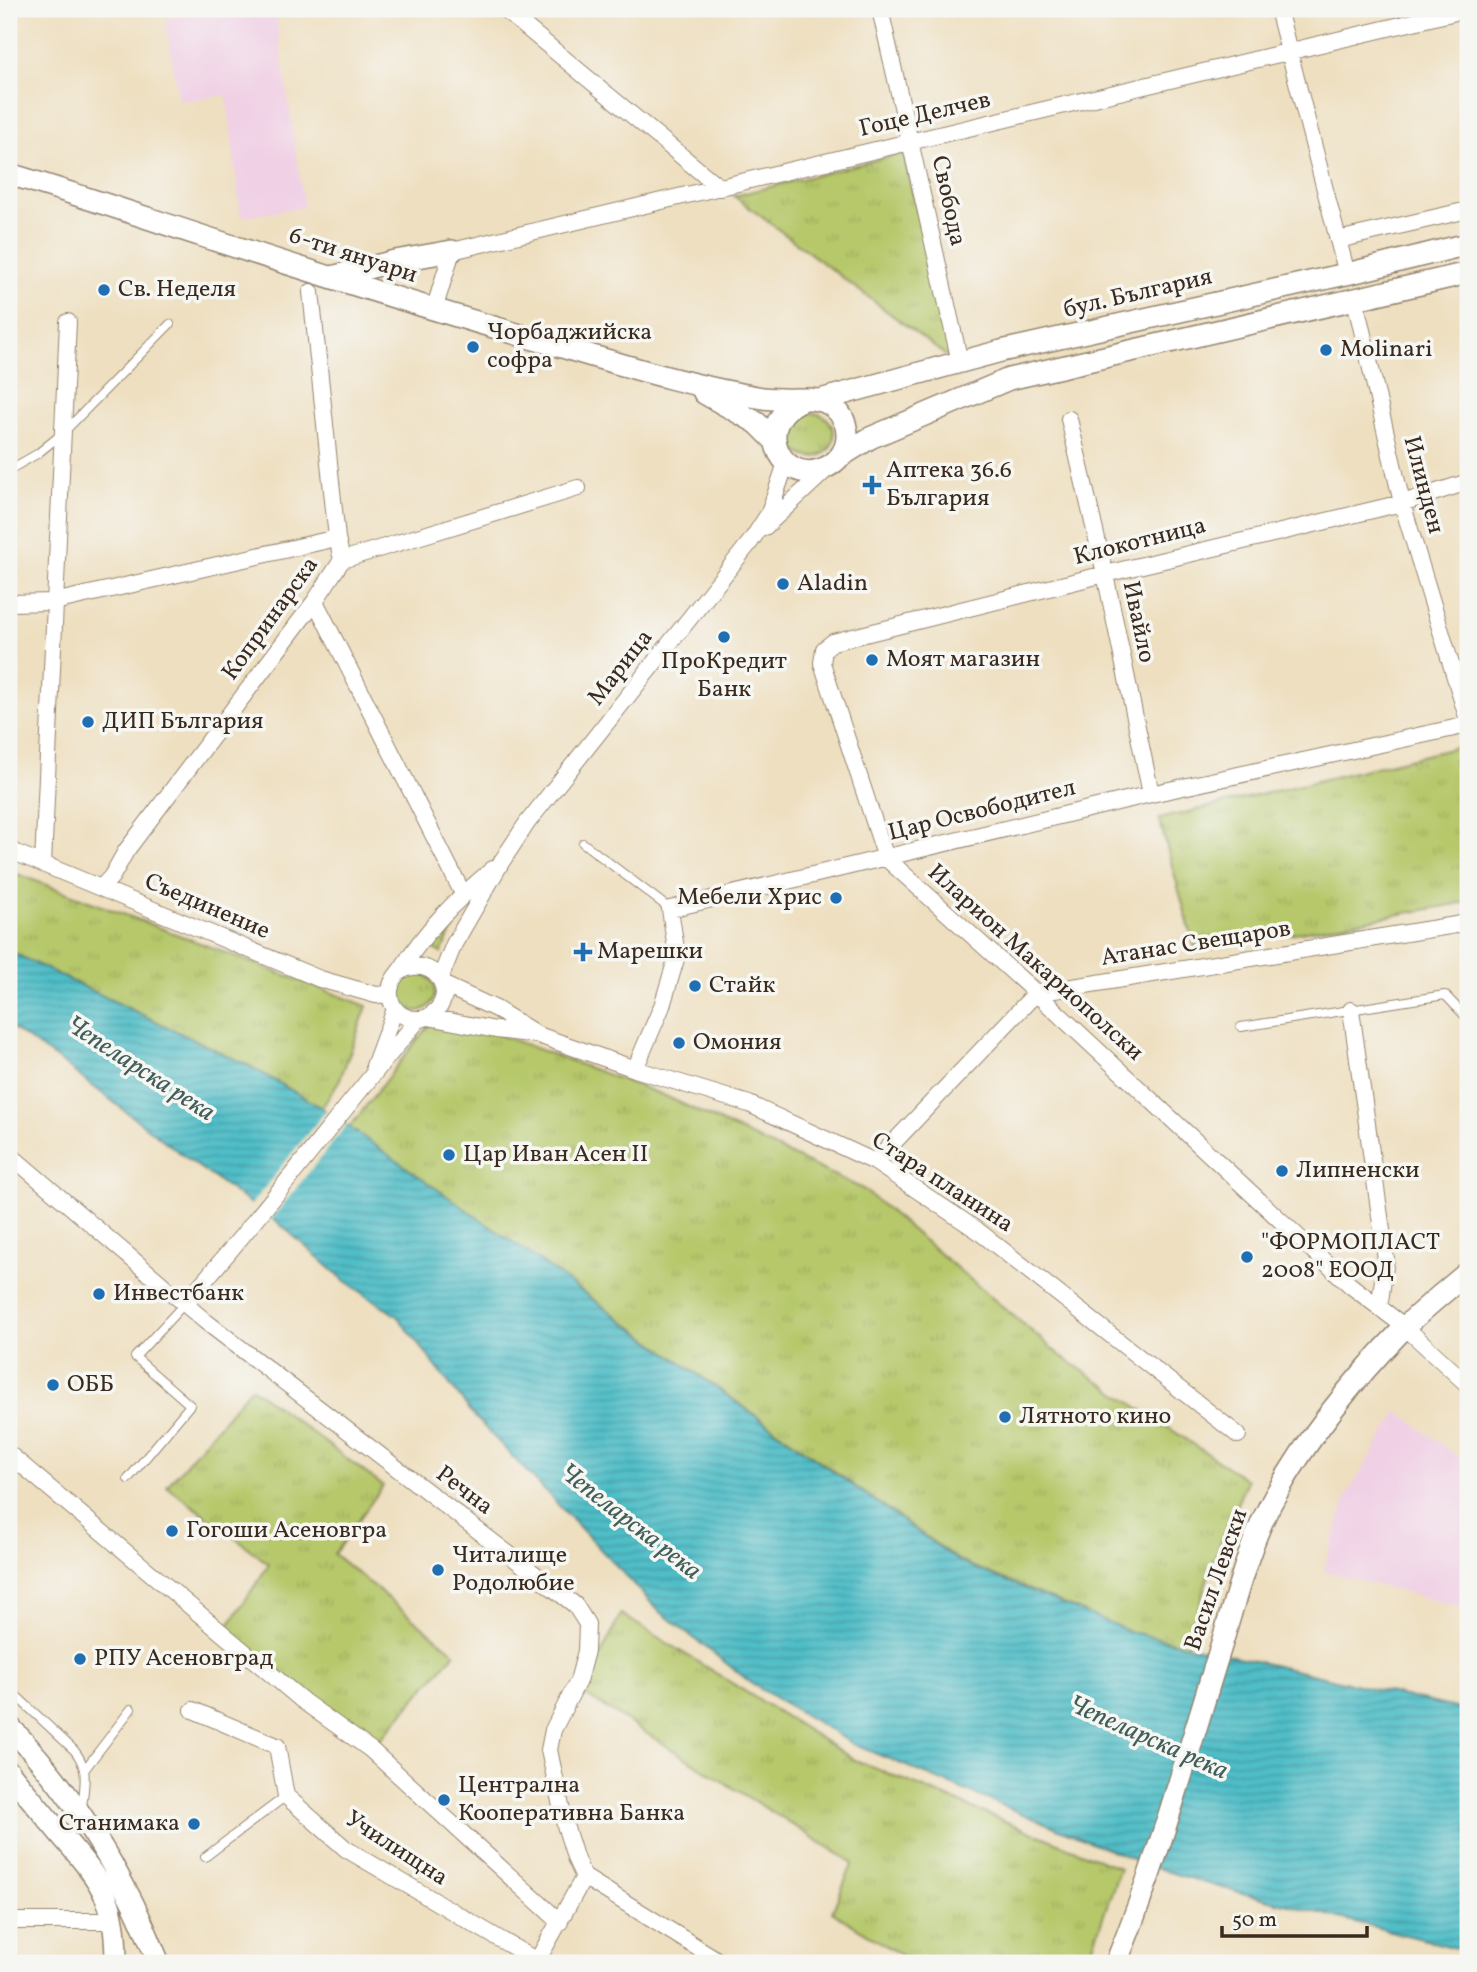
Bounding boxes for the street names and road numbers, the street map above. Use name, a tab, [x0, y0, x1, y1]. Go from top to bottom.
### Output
street label: Гоце Делчев	[856, 83, 994, 147]
street label: Свобода	[922, 153, 974, 249]
street label: 6-ти януари	[284, 219, 422, 293]
street label: бул. България	[1060, 260, 1216, 328]
street label: Илинден	[1394, 432, 1452, 538]
street label: Клокотница	[1070, 509, 1210, 575]
street label: Копринарска	[214, 550, 328, 688]
street label: Ивайло	[1113, 578, 1163, 666]
street label: Марица	[580, 623, 662, 713]
street label: Цар Освободител	[885, 771, 1079, 851]
street label: Иларион Макариополски	[919, 857, 1151, 1069]
street label: Съединение	[139, 865, 275, 949]
street label: Атанас Свещаров	[1099, 912, 1293, 976]
street label: Стара планина	[864, 1124, 1020, 1242]
street label: Речна	[428, 1458, 500, 1524]
street label: Васил Левски	[1177, 1504, 1257, 1656]
street label: Училищна	[338, 1803, 454, 1895]

